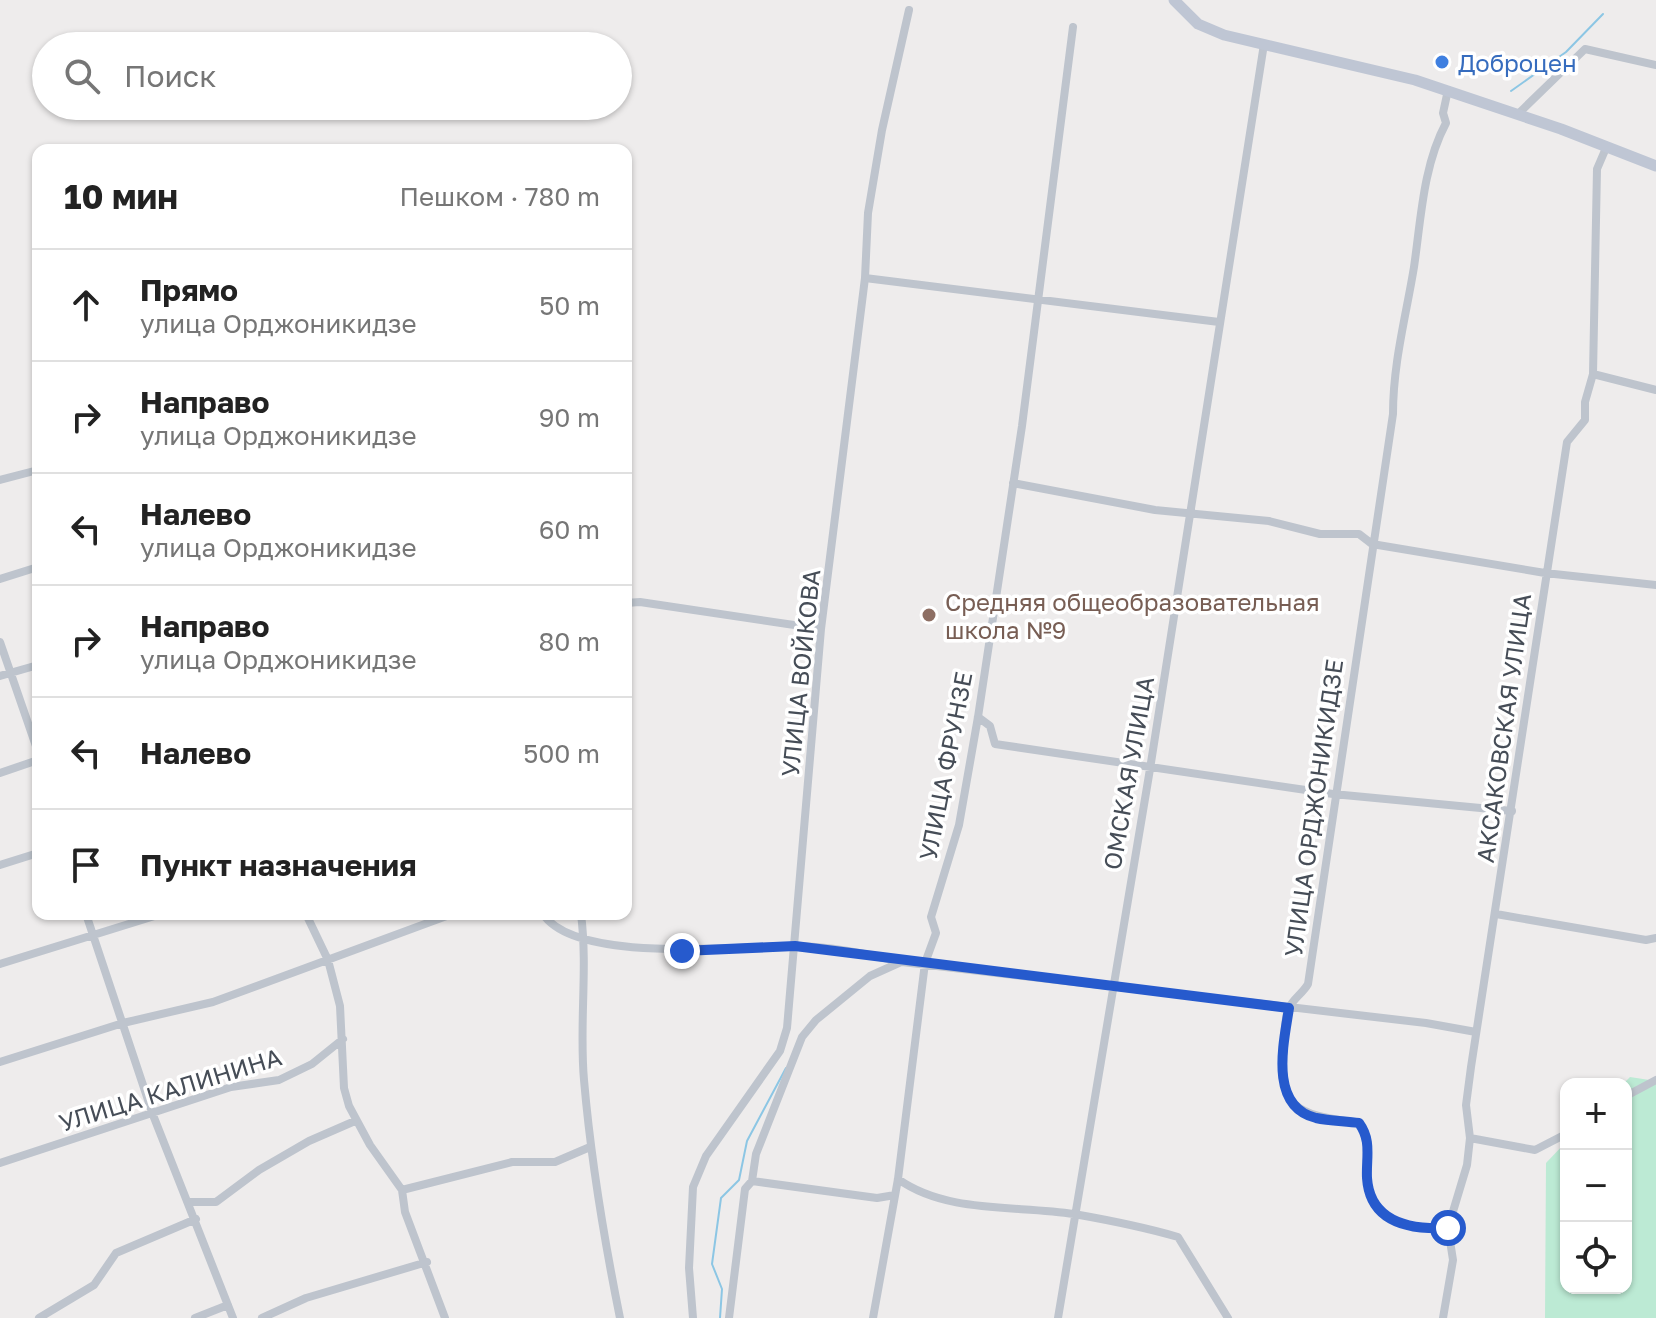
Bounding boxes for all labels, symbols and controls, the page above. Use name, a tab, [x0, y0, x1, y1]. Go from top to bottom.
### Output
search box	[32, 32, 632, 120]
place label: Доброцен	[1458, 48, 1577, 77]
marker: Доброцен	[1433, 53, 1451, 71]
icon: search	[60, 54, 104, 98]
text: Поиск	[124, 58, 216, 94]
text: 10 мин	[64, 176, 178, 216]
text: Пешком · 780 m	[400, 181, 600, 212]
text: Прямо	[140, 272, 238, 308]
icon: ahead	[64, 283, 108, 327]
text: 50 m	[539, 290, 600, 321]
text: улица Орджоникидзе	[140, 308, 417, 339]
text: Направо	[140, 384, 269, 420]
icon: right	[64, 395, 108, 439]
text: 90 m	[539, 402, 600, 433]
text: улица Орджоникидзе	[140, 420, 417, 451]
text: Налево	[140, 496, 251, 532]
icon: left	[64, 507, 108, 551]
text: 60 m	[539, 514, 600, 545]
text: улица Орджоникидзе	[140, 532, 417, 563]
street label: УЛИЦА ВОЙКОВА	[775, 568, 825, 778]
place label: Средняя общеобразовательная школа №9	[945, 587, 1320, 644]
street label: АКСАКОВСКАЯ УЛИЦА	[1470, 592, 1536, 864]
marker: Средняя общеобразовательная школа №9	[920, 606, 938, 624]
text: Направо	[140, 608, 269, 644]
icon: right	[64, 619, 108, 663]
text: 80 m	[539, 626, 600, 657]
text: улица Орджоникидзе	[140, 644, 417, 675]
street label: УЛИЦА ОРДЖОНИКИДЗЕ	[1278, 657, 1348, 959]
street label: УЛИЦА ФРУНЗЕ	[912, 669, 978, 863]
street label: ОМСКАЯ УЛИЦА	[1097, 674, 1159, 872]
icon: left	[64, 731, 108, 775]
text: Налево	[140, 735, 251, 771]
text: 500 m	[523, 738, 600, 769]
icon: arrive	[64, 843, 108, 887]
text: Пункт назначения	[140, 847, 417, 883]
route end	[664, 933, 700, 969]
street label: УЛИЦА КАЛИНИНА	[55, 1041, 285, 1137]
map controls	[1560, 1078, 1632, 1294]
button: +	[1560, 1078, 1632, 1150]
button: −	[1560, 1150, 1632, 1222]
route start	[1430, 1210, 1466, 1246]
button: locate	[1560, 1222, 1632, 1294]

